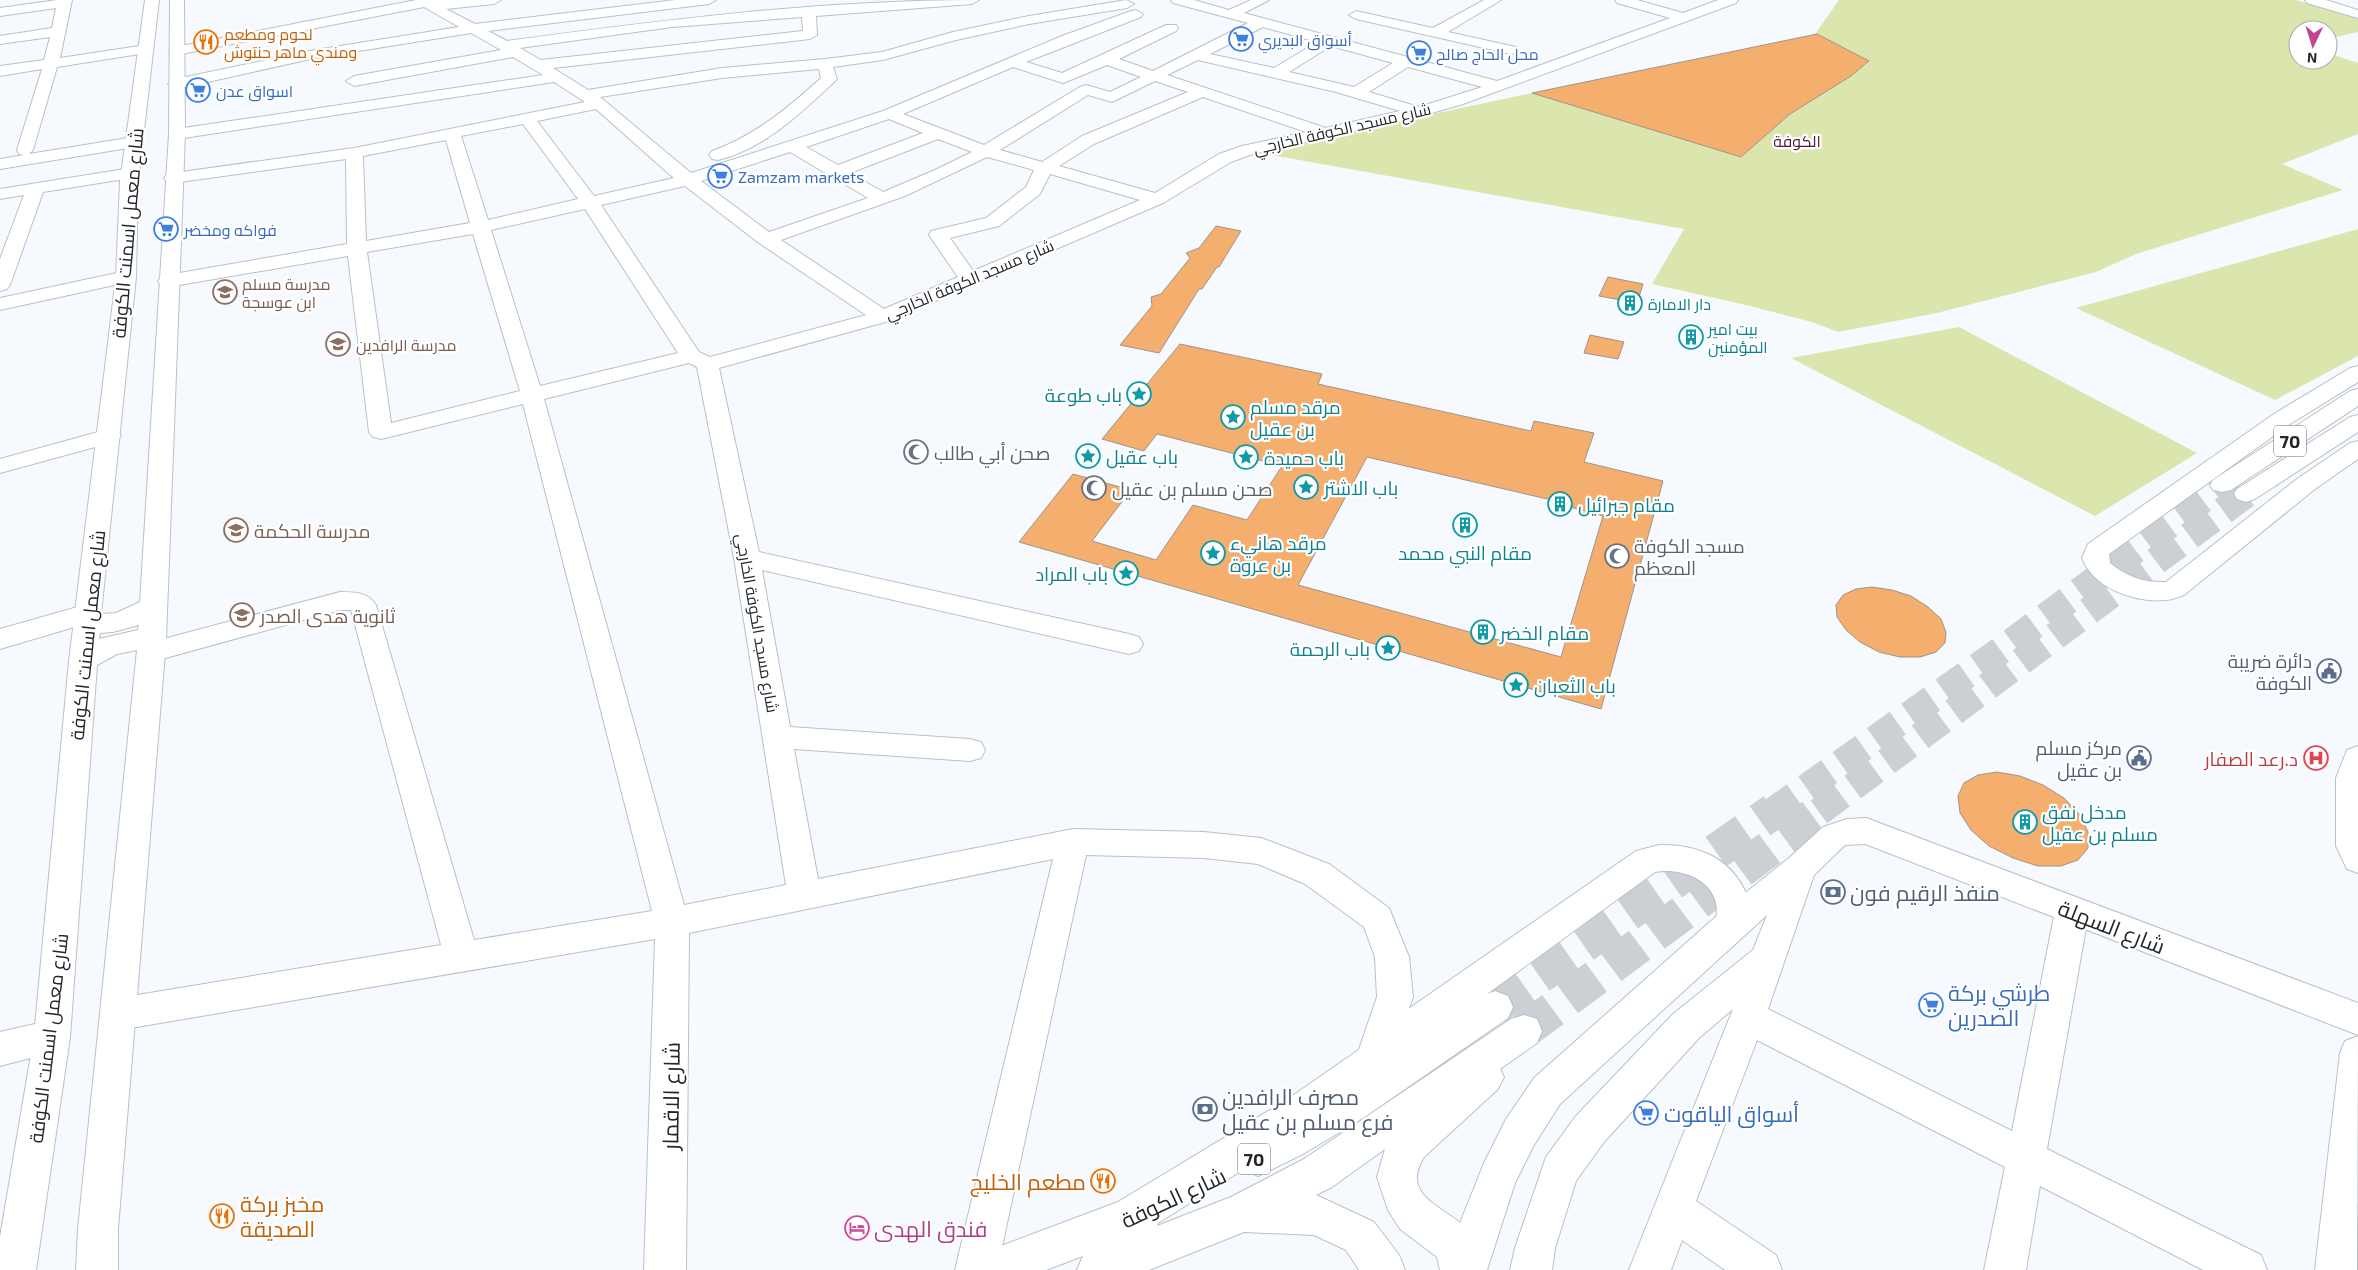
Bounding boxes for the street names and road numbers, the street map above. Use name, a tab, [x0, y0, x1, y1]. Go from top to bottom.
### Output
street label: شارع مسجد الكوفة الخارجي	[1251, 98, 1434, 163]
street label: شارع معمل اسمنت الكوفة	[106, 127, 151, 339]
street label: شارع مسجد الكوفة الخارجي	[882, 235, 1058, 328]
road number: 70	[2274, 426, 2306, 456]
street label: شارع معمل اسمنت الكوفة	[65, 529, 112, 741]
street label: شارع مسجد الكوفة الخارجي	[728, 532, 783, 715]
street label: شارع السهلة	[2054, 894, 2169, 961]
street label: شارع معمل اسمنت الكوفة	[24, 932, 75, 1144]
street label: شارع الاقمار	[656, 1042, 687, 1152]
road number: 70	[1238, 1144, 1270, 1174]
street label: شارع الكوفة	[1116, 1161, 1231, 1235]

